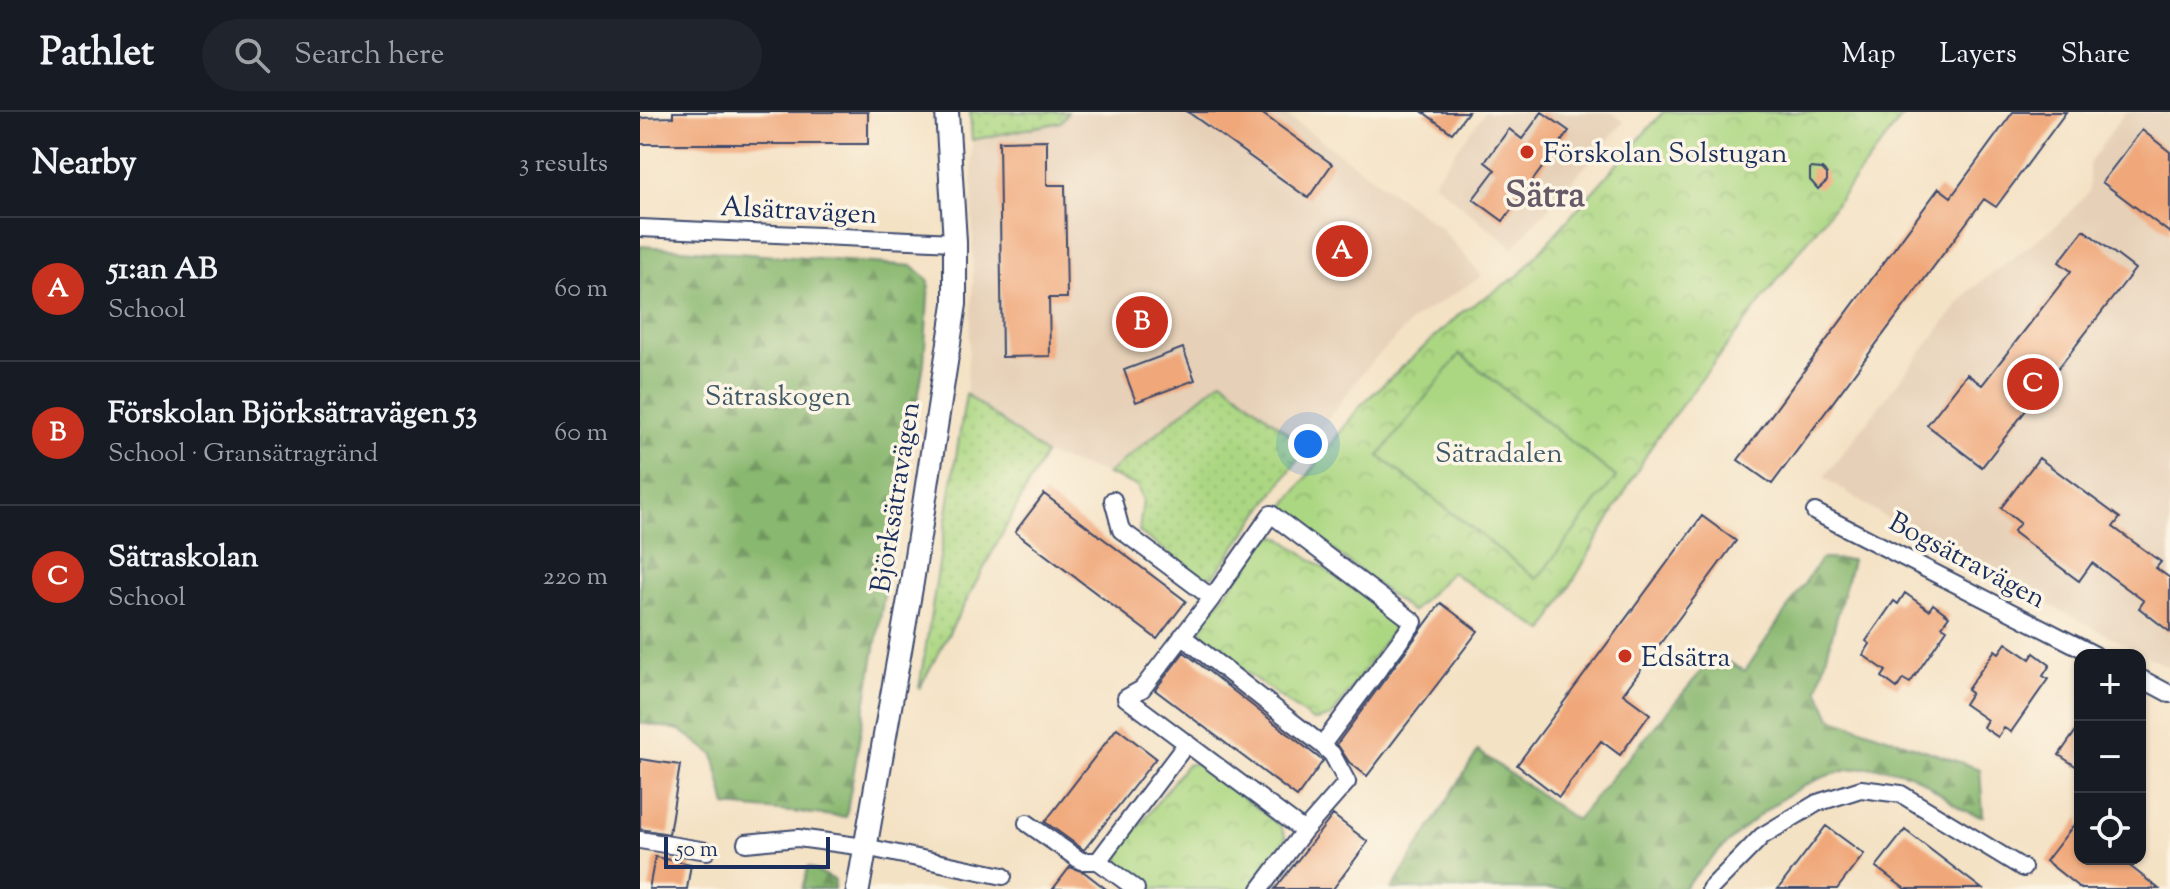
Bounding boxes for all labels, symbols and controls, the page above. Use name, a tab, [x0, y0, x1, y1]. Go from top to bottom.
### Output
search box	[202, 19, 762, 91]
text: Pathlet	[40, 28, 154, 82]
icon: search	[230, 33, 274, 77]
text: Search here	[294, 34, 445, 77]
text: Map	[1842, 35, 1895, 75]
text: Layers	[1939, 35, 2017, 75]
text: Share	[2061, 35, 2130, 75]
place label: Förskolan Solstugan	[1543, 135, 1788, 175]
text: Nearby	[32, 140, 137, 189]
marker: Förskolan Solstugan	[1518, 143, 1536, 161]
text: 3 results	[519, 146, 608, 183]
district label: Sätra	[1505, 171, 1585, 223]
street label: Alsätravägen	[719, 188, 878, 236]
pin: A	[1316, 221, 1368, 281]
text: 51:an AB	[108, 249, 217, 292]
text: A	[47, 271, 69, 308]
text: 60 m	[554, 271, 608, 308]
text: School	[108, 292, 186, 329]
pin: B	[1116, 292, 1168, 352]
pin: C	[2007, 354, 2059, 414]
park label: Sätraskogen	[705, 378, 851, 418]
text: Förskolan Björksätravägen 53	[108, 393, 477, 436]
street label: Björksätravägen	[862, 399, 932, 596]
text: B	[50, 415, 66, 452]
text: 60 m	[554, 415, 608, 452]
your location	[1288, 424, 1328, 464]
park label: Sätradalen	[1435, 435, 1563, 475]
text: School · Gransätragränd	[108, 436, 378, 473]
street label: Bogsätravägen	[1881, 503, 2052, 620]
text: Sätraskolan	[108, 537, 259, 580]
text: C	[48, 559, 68, 596]
text: 220 m	[543, 559, 608, 596]
text: School	[108, 580, 186, 617]
place label: Edsätra	[1641, 639, 1730, 679]
marker: Edsätra	[1616, 647, 1634, 665]
map controls	[2074, 649, 2146, 865]
button: +	[2074, 649, 2146, 721]
button: −	[2074, 721, 2146, 793]
button: locate	[2074, 793, 2146, 865]
scale bar	[664, 833, 830, 869]
text: 50 m	[676, 835, 718, 867]

